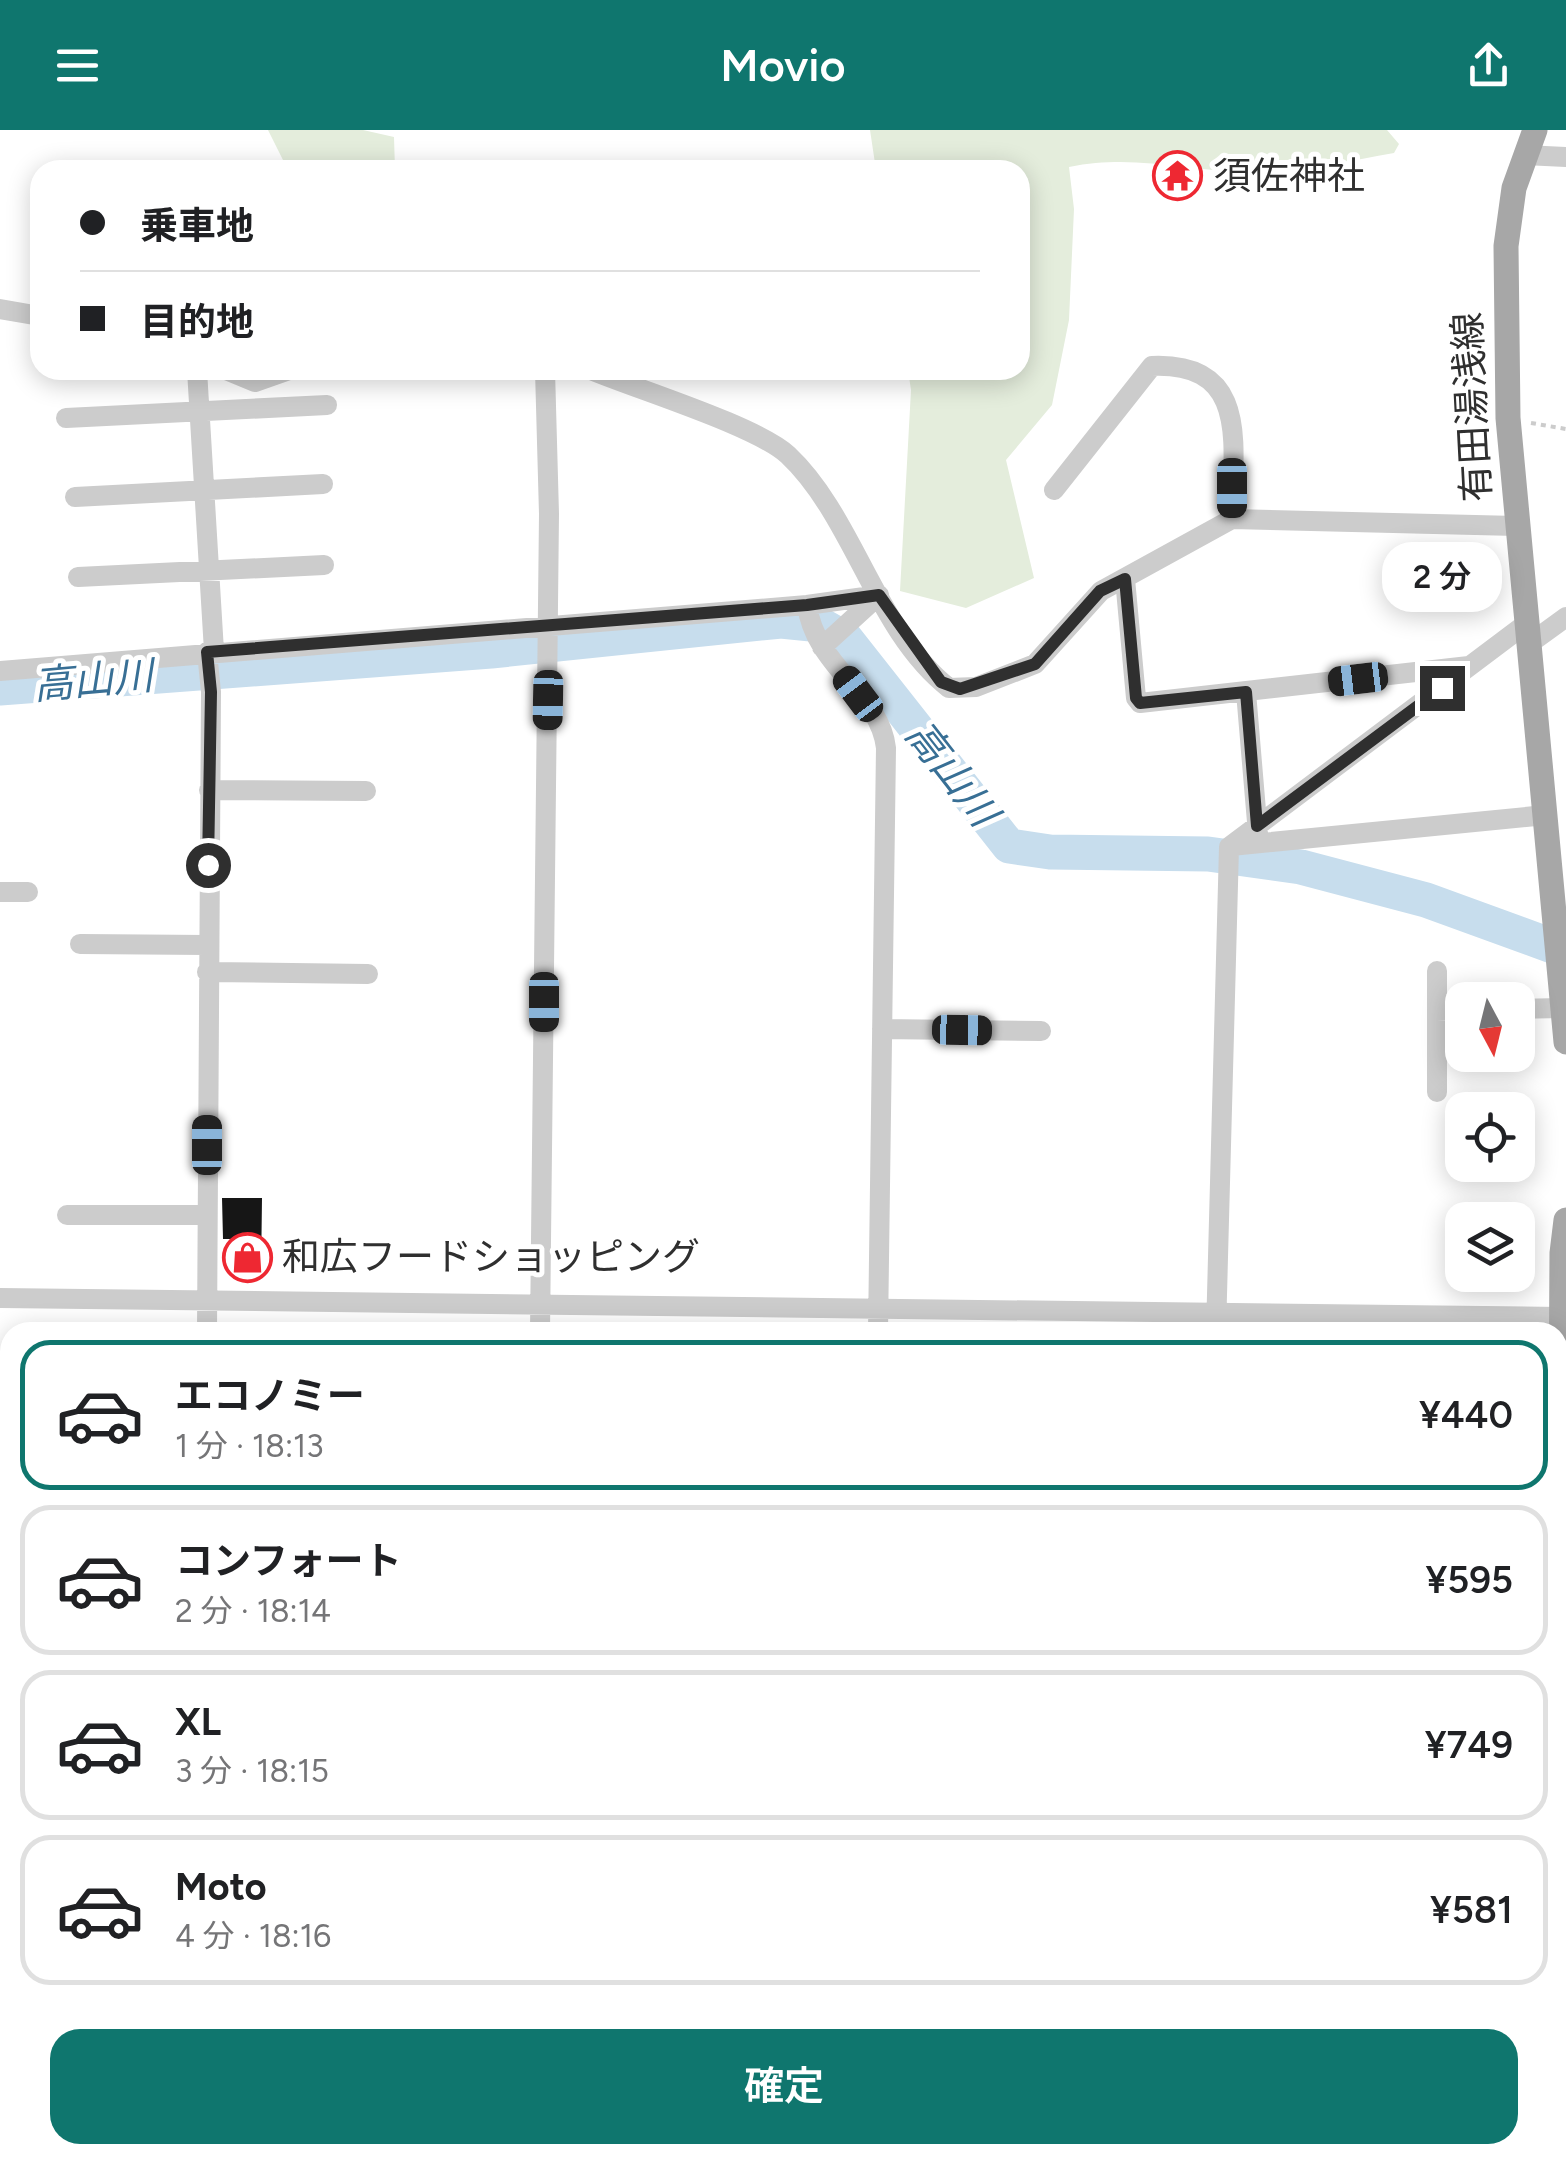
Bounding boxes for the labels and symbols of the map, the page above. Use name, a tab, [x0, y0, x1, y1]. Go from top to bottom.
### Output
temple icon: 須佐神社	[1152, 150, 1204, 202]
place label: 須佐神社	[1213, 153, 1365, 199]
street label: 有田湯浅線	[1444, 311, 1500, 503]
car	[1217, 458, 1247, 518]
callout: 2 分	[1382, 543, 1502, 613]
water label: 高山川	[31, 651, 159, 709]
car	[1326, 660, 1390, 698]
car	[828, 661, 888, 727]
route end	[1420, 666, 1465, 711]
car	[532, 670, 564, 730]
water label: 高山川	[896, 711, 1010, 838]
route start	[186, 843, 231, 888]
car	[529, 972, 559, 1032]
north arrow	[1445, 982, 1535, 1072]
car	[932, 1014, 992, 1046]
car	[192, 1115, 222, 1175]
shop icon: 和広フードショッピング	[221, 1231, 273, 1283]
place label: 和広フードショッピング	[282, 1234, 700, 1280]

